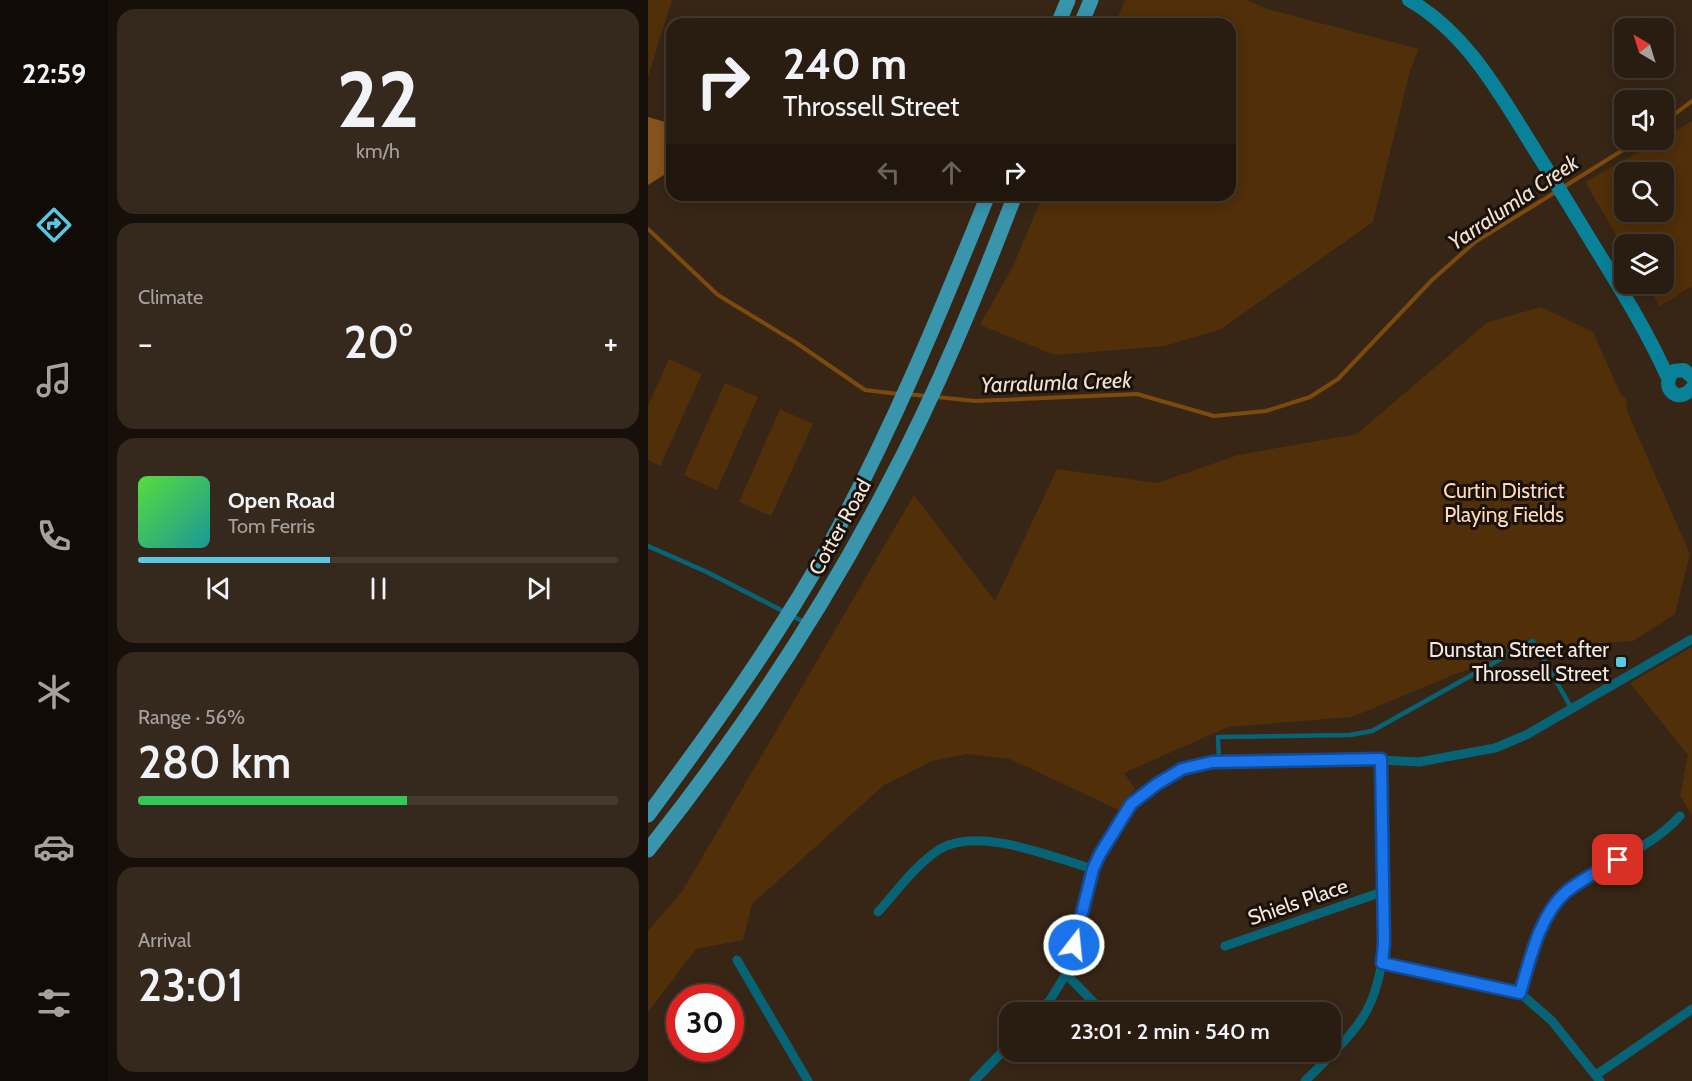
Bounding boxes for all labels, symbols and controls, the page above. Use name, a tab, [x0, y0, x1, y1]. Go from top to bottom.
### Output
north arrow	[1614, 18, 1674, 78]
map controls	[1614, 18, 1674, 294]
text: 240 m	[783, 38, 907, 90]
icon: right	[684, 42, 762, 120]
text: 22	[337, 52, 419, 147]
text: 22:59	[22, 57, 86, 90]
text: Throssell Street	[783, 90, 959, 123]
button: sound	[1614, 90, 1674, 150]
text: km/h	[356, 139, 400, 163]
water label: Yarralumla Creek	[1443, 149, 1584, 256]
icon: left	[872, 156, 905, 189]
icon: ahead	[935, 156, 968, 189]
icon: right	[998, 156, 1031, 189]
button: search	[1614, 162, 1674, 222]
icon: directions	[33, 204, 75, 246]
button: layers	[1614, 234, 1674, 294]
text: Climate	[138, 285, 203, 309]
text: 20°	[344, 315, 412, 369]
text: −	[138, 323, 153, 363]
text: +	[603, 323, 618, 363]
icon: music	[33, 359, 75, 401]
water label: Yarralumla Creek	[980, 366, 1133, 399]
street label: Cotter Road	[803, 474, 876, 579]
park label: Curtin District Playing Fields	[1443, 478, 1565, 527]
text: Open Road	[228, 487, 335, 514]
text: Tom Ferris	[228, 514, 315, 538]
icon: phone	[33, 515, 75, 557]
icon: previous	[202, 572, 235, 605]
icon: pause	[362, 572, 395, 605]
icon: next	[522, 572, 555, 605]
place label: Dunstan Street after Throssell Street	[1429, 637, 1609, 686]
marker: Dunstan Street after Throssell Street	[1614, 655, 1628, 669]
icon: climate	[33, 671, 75, 713]
text: Range · 56%	[138, 705, 245, 729]
text: 280 km	[138, 735, 291, 789]
icon: car	[33, 826, 75, 868]
pin	[1592, 834, 1643, 885]
icon: arrive	[1601, 843, 1634, 876]
street label: Shiels Place	[1245, 873, 1351, 930]
position arrow	[1042, 913, 1106, 977]
text: Arrival	[138, 928, 191, 952]
text: 23:01	[138, 958, 243, 1012]
icon: filters	[33, 982, 75, 1024]
speed limit sign: 30	[666, 984, 744, 1062]
text: 23:01 · 2 min · 540 m	[1070, 1018, 1270, 1045]

